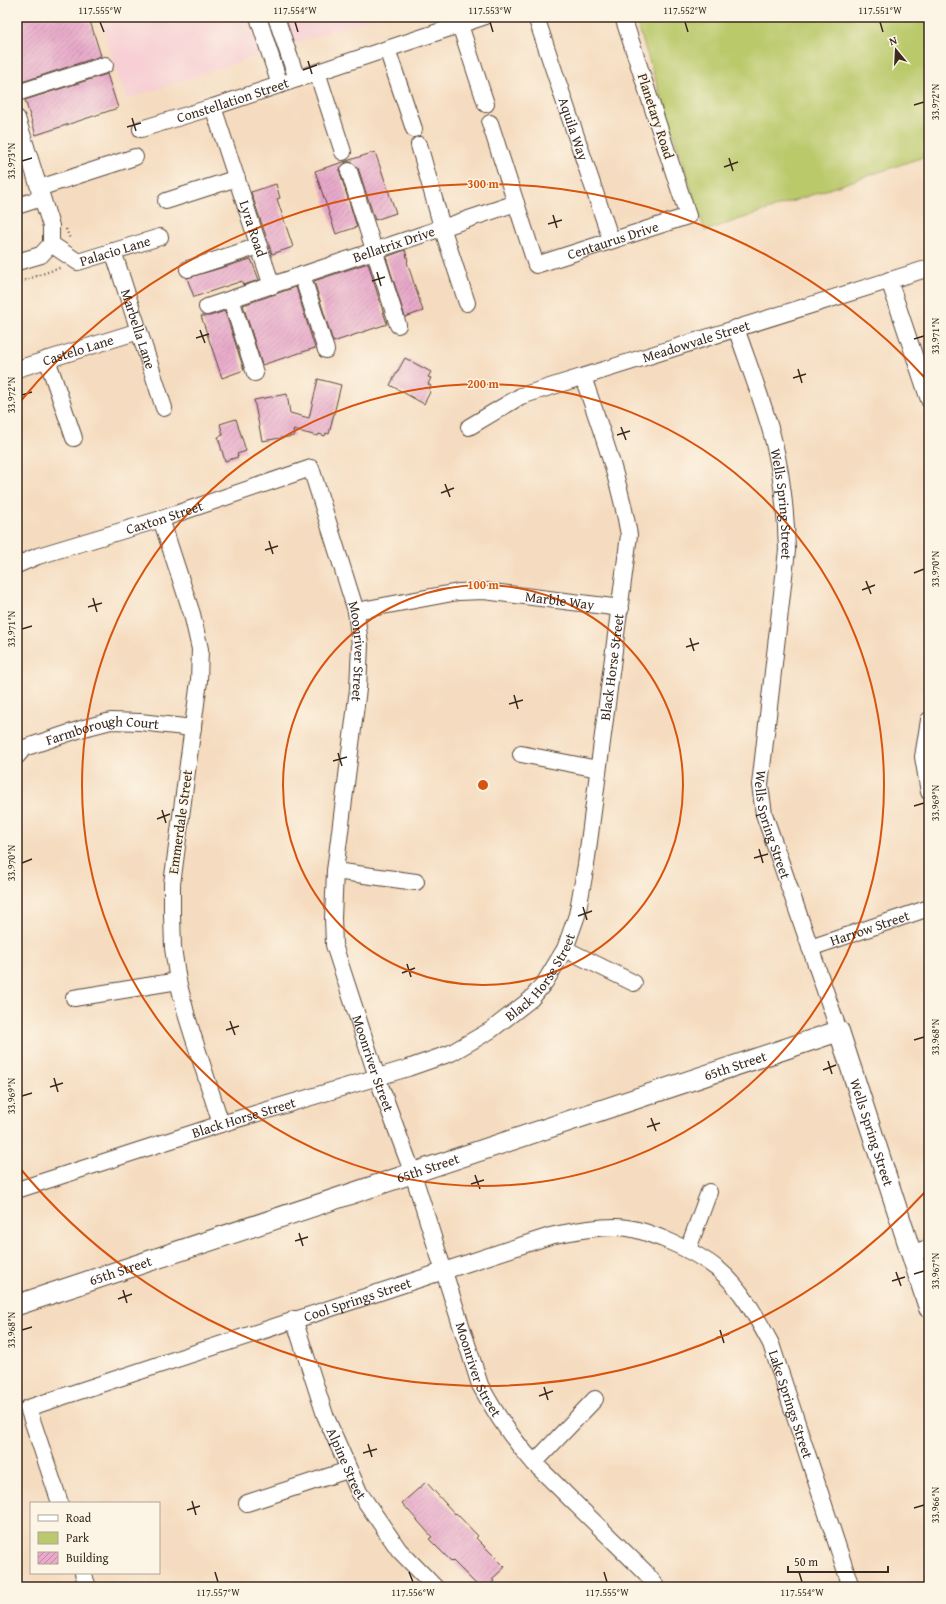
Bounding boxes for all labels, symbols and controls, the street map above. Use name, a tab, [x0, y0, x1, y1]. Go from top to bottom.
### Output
text: 117.555°W	[78, 3, 122, 18]
text: 117.554°W	[273, 3, 317, 18]
text: 117.553°W	[468, 3, 512, 18]
text: 117.552°W	[663, 3, 707, 18]
text: 117.551°W	[858, 3, 902, 18]
north arrow	[876, 30, 916, 70]
text: N	[887, 32, 899, 49]
street label: Planetary Road	[633, 70, 679, 162]
street label: Constellation Street	[174, 72, 291, 128]
text: 33.972°N	[928, 83, 943, 120]
street label: Aquila Way	[554, 94, 594, 163]
text: 33.973°N	[4, 142, 19, 179]
text: 300 m	[467, 175, 500, 192]
street label: Lyra Road	[234, 198, 272, 260]
street label: Centaurus Drive	[565, 216, 661, 264]
street label: Bellatrix Drive	[350, 221, 438, 267]
street label: Palacio Lane	[77, 230, 153, 271]
street label: Marbella Lane	[116, 286, 161, 372]
street label: Meadowvale Street	[640, 315, 752, 367]
text: 33.971°N	[928, 317, 943, 354]
street label: Castelo Lane	[40, 329, 117, 370]
text: 200 m	[467, 375, 500, 392]
text: 33.972°N	[4, 376, 19, 413]
street label: Wells Spring Street	[766, 447, 797, 561]
street label: Caxton Street	[123, 495, 206, 539]
text: 33.970°N	[928, 550, 943, 587]
text: 100 m	[467, 576, 500, 593]
street label: Marble Way	[524, 586, 595, 615]
street label: Moonriver Street	[343, 598, 370, 703]
text: 33.971°N	[4, 610, 19, 647]
street label: Black Horse Street	[595, 612, 629, 722]
street label: Farmborough Court	[43, 711, 160, 750]
street label: Emmerdale Street	[163, 768, 197, 876]
street label: Wells Spring Street	[750, 769, 796, 882]
centre of rings	[476, 778, 490, 792]
text: 33.969°N	[928, 784, 943, 821]
text: 33.970°N	[4, 844, 19, 881]
street label: Harrow Street	[827, 905, 912, 951]
street label: Black Horse Street	[501, 930, 580, 1026]
street label: Moonriver Street	[347, 1012, 399, 1114]
text: 33.968°N	[928, 1018, 943, 1055]
street label: 65th Street	[701, 1046, 769, 1085]
street label: Wells Spring Street	[845, 1076, 899, 1189]
text: 33.969°N	[4, 1077, 19, 1114]
street label: Black Horse Street	[189, 1092, 298, 1143]
street label: 65th Street	[394, 1148, 462, 1188]
street label: 65th Street	[86, 1251, 154, 1290]
text: 33.967°N	[928, 1252, 943, 1289]
street label: Cool Springs Street	[301, 1272, 414, 1327]
text: 33.968°N	[4, 1311, 19, 1348]
street label: Moonriver Street	[451, 1319, 506, 1421]
street label: Lake Springs Street	[764, 1347, 818, 1461]
street label: Alpine Street	[322, 1424, 371, 1504]
text: 33.966°N	[928, 1486, 943, 1523]
legend	[30, 1502, 160, 1574]
text: Road	[66, 1509, 92, 1526]
text: Park	[66, 1529, 90, 1546]
scale bar	[788, 1548, 888, 1574]
text: Building	[66, 1549, 109, 1566]
text: 50 m	[794, 1553, 818, 1570]
text: 117.557°W	[196, 1585, 240, 1600]
text: 117.556°W	[391, 1585, 435, 1600]
text: 117.555°W	[585, 1585, 629, 1600]
text: 117.554°W	[780, 1585, 824, 1600]

